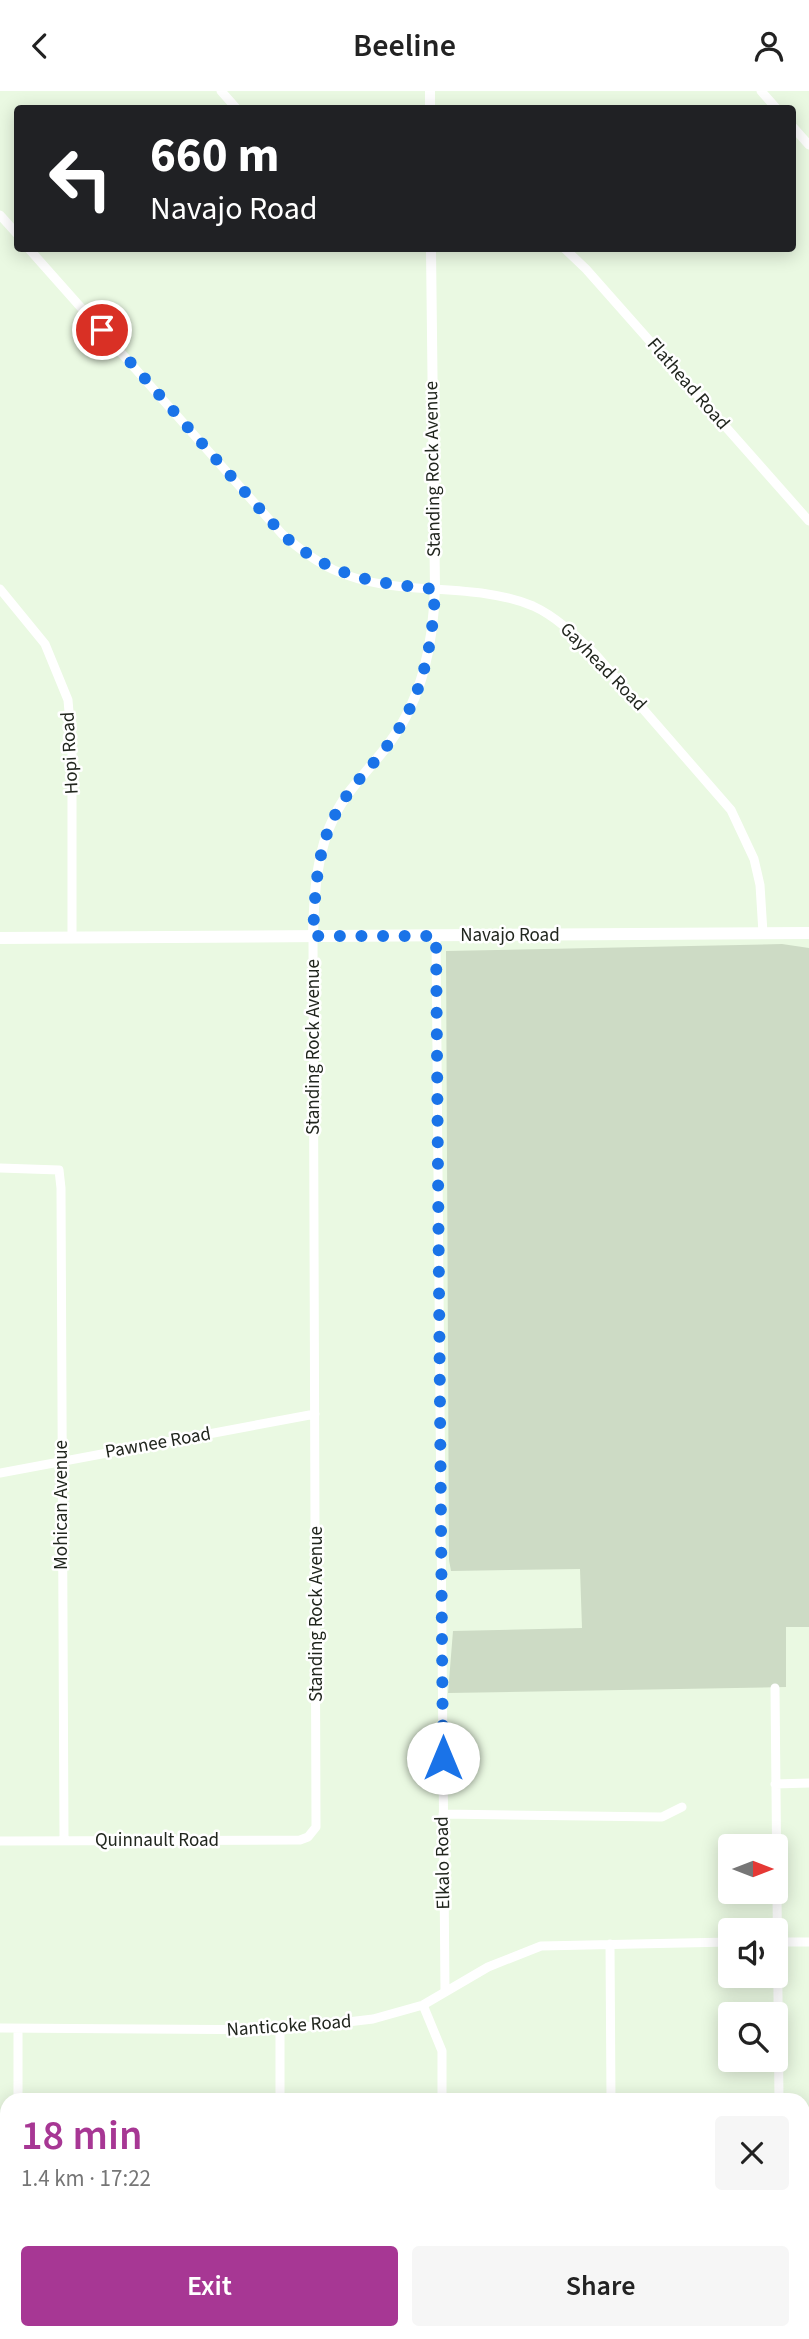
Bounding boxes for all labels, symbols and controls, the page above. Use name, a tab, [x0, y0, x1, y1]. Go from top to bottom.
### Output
text: Beeline	[353, 23, 456, 69]
icon: back	[21, 27, 59, 65]
icon: person	[750, 27, 788, 65]
text: 660 m	[150, 121, 279, 191]
icon: left	[35, 133, 126, 224]
text: Navajo Road	[150, 186, 318, 232]
pin	[72, 300, 132, 360]
icon: arrive	[83, 311, 121, 349]
street label: Flathead Road	[640, 332, 736, 436]
street label: Standing Rock Avenue	[418, 381, 448, 557]
street label: Gayhead Road	[554, 616, 652, 718]
street label: Hopi Road	[54, 711, 86, 795]
street label: Navajo Road	[460, 922, 560, 949]
street label: Standing Rock Avenue	[300, 959, 327, 1135]
street label: Pawnee Road	[103, 1420, 213, 1466]
street label: Mohican Avenue	[48, 1440, 75, 1570]
street label: Standing Rock Avenue	[303, 1526, 330, 1702]
position arrow	[406, 1721, 480, 1795]
street label: Elkalo Road	[429, 1816, 457, 1910]
street label: Quinnault Road	[95, 1827, 219, 1854]
north arrow	[718, 1834, 788, 1904]
map controls	[718, 1834, 788, 2072]
button: sound	[718, 1918, 788, 1988]
button: search	[718, 2002, 788, 2072]
street label: Nanticoke Road	[226, 2008, 352, 2044]
text: 18 min	[21, 2106, 142, 2166]
button: close	[715, 2116, 789, 2190]
text: 1.4 km · 17:22	[21, 2162, 151, 2195]
button: Exit	[21, 2246, 398, 2326]
button: Share	[412, 2246, 789, 2326]

